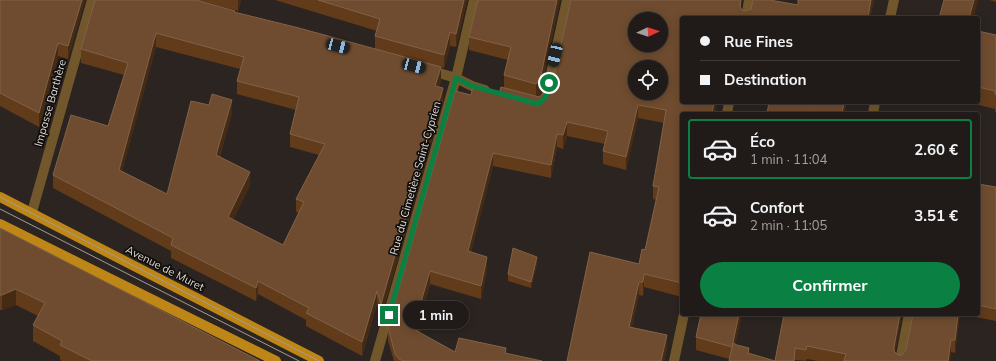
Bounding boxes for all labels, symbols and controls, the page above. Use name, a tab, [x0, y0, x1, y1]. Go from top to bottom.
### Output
north arrow	[628, 12, 668, 52]
map controls	[628, 12, 668, 100]
text: Rue Fines	[724, 32, 793, 51]
car	[325, 37, 351, 55]
car	[546, 42, 564, 68]
car	[401, 57, 427, 75]
street label: Impasse Barthère	[31, 58, 69, 148]
button: locate	[628, 60, 668, 100]
text: Destination	[724, 70, 807, 89]
route start	[540, 74, 558, 92]
street label: Rue du Cimetière Saint-Cyprien	[386, 99, 444, 257]
icon: car	[702, 131, 738, 167]
text: Éco	[750, 132, 775, 151]
text: 2.60 €	[914, 140, 958, 159]
text: 1 min · 11:04	[750, 151, 827, 167]
icon: car	[702, 197, 738, 233]
text: Confort	[750, 198, 804, 217]
text: 3.51 €	[914, 206, 958, 225]
text: 2 min · 11:05	[750, 217, 827, 233]
street label: Avenue de Muret	[123, 242, 207, 294]
button: Confirmer	[700, 262, 960, 308]
callout: 1 min	[403, 301, 469, 329]
route end	[380, 306, 398, 324]
text: 1 min	[419, 307, 453, 323]

